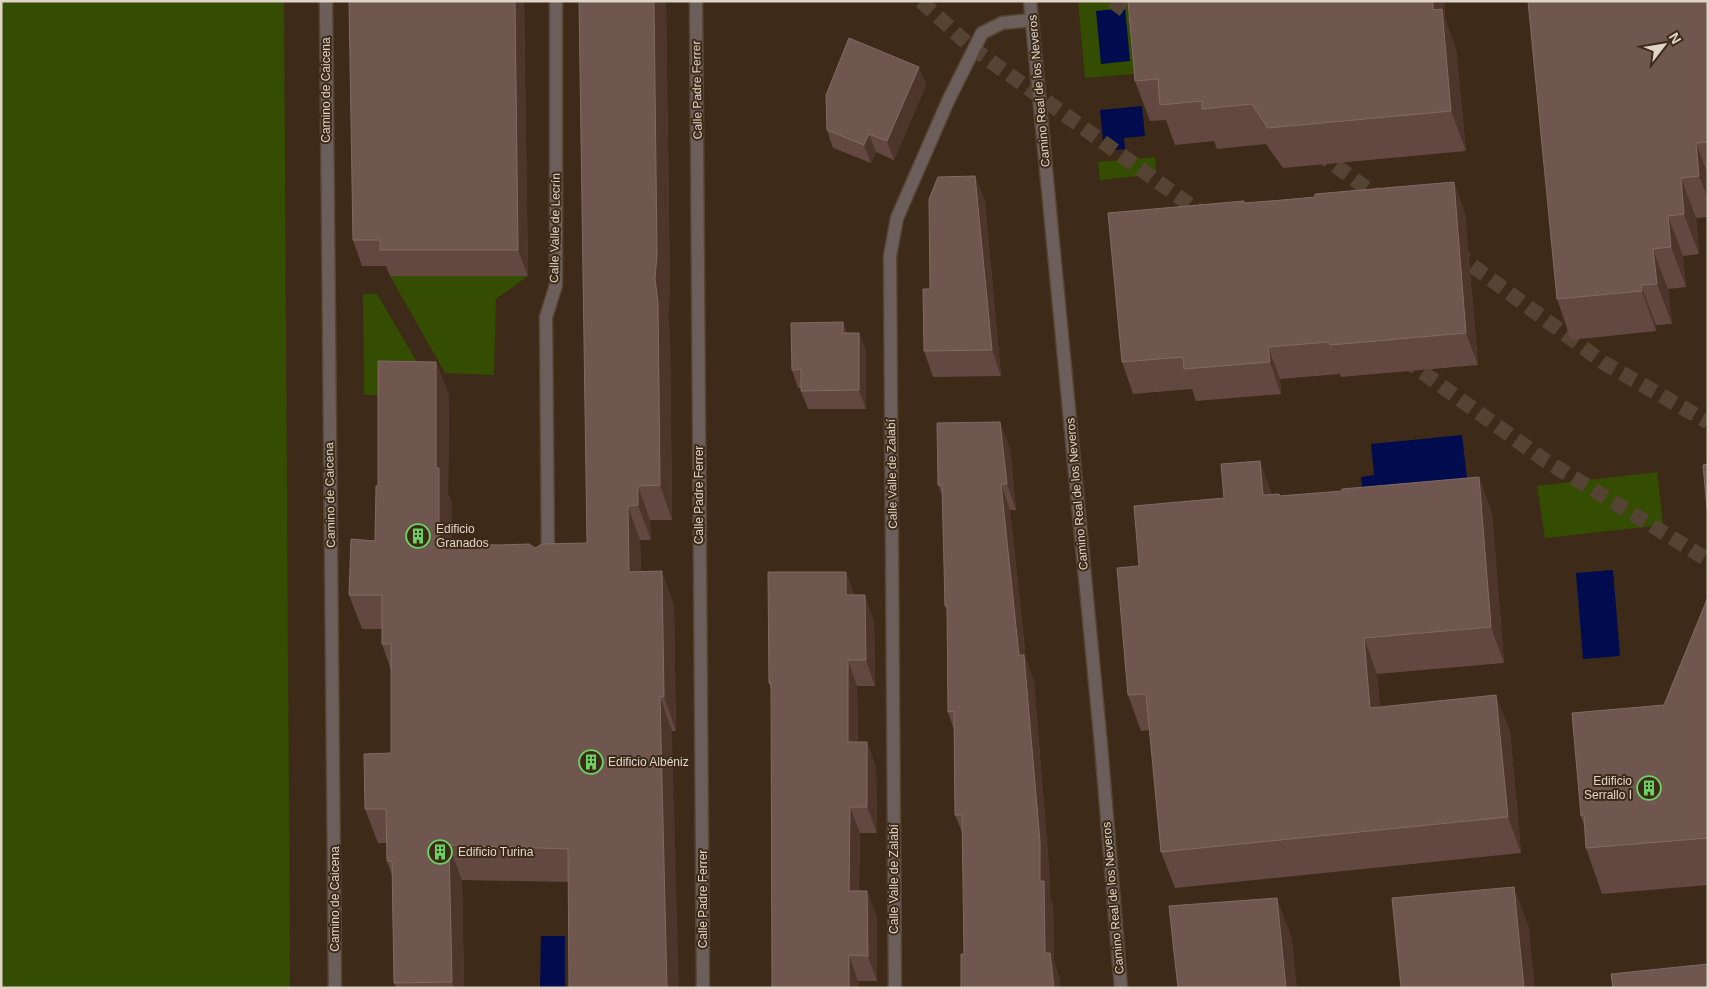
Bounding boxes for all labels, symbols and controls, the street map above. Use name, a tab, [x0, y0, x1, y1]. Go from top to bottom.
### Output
street label: Camino Real de los Neveros	[1025, 14, 1053, 168]
north arrow	[1639, 20, 1689, 70]
text: N	[1666, 30, 1685, 47]
street label: Camino de Caicena	[319, 37, 333, 143]
street label: Calle Padre Ferrer	[689, 41, 705, 139]
street label: Calle Valle de Lecrín	[547, 173, 563, 283]
street label: Camino Real de los Neveros	[1063, 417, 1091, 571]
street label: Calle Valle de Zalabí	[884, 418, 900, 529]
street label: Camino de Caicena	[322, 442, 338, 548]
street label: Calle Padre Ferrer	[692, 446, 706, 544]
place label: Edificio Granados	[436, 522, 489, 550]
building icon: Edificio Granados	[405, 523, 431, 549]
building icon: Edificio Albéniz	[578, 749, 604, 775]
place label: Edificio Albéniz	[608, 755, 689, 769]
place label: Edificio Serrallo I	[1584, 774, 1632, 802]
building icon: Edificio Serrallo I	[1636, 775, 1662, 801]
street label: Camino Real de los Neveros	[1099, 821, 1127, 975]
street label: Calle Valle de Zalabí	[887, 823, 901, 934]
building icon: Edificio Turina	[427, 839, 453, 865]
place label: Edificio Turina	[458, 845, 534, 859]
street label: Camino de Caicena	[328, 846, 342, 952]
street label: Calle Padre Ferrer	[696, 850, 710, 948]

